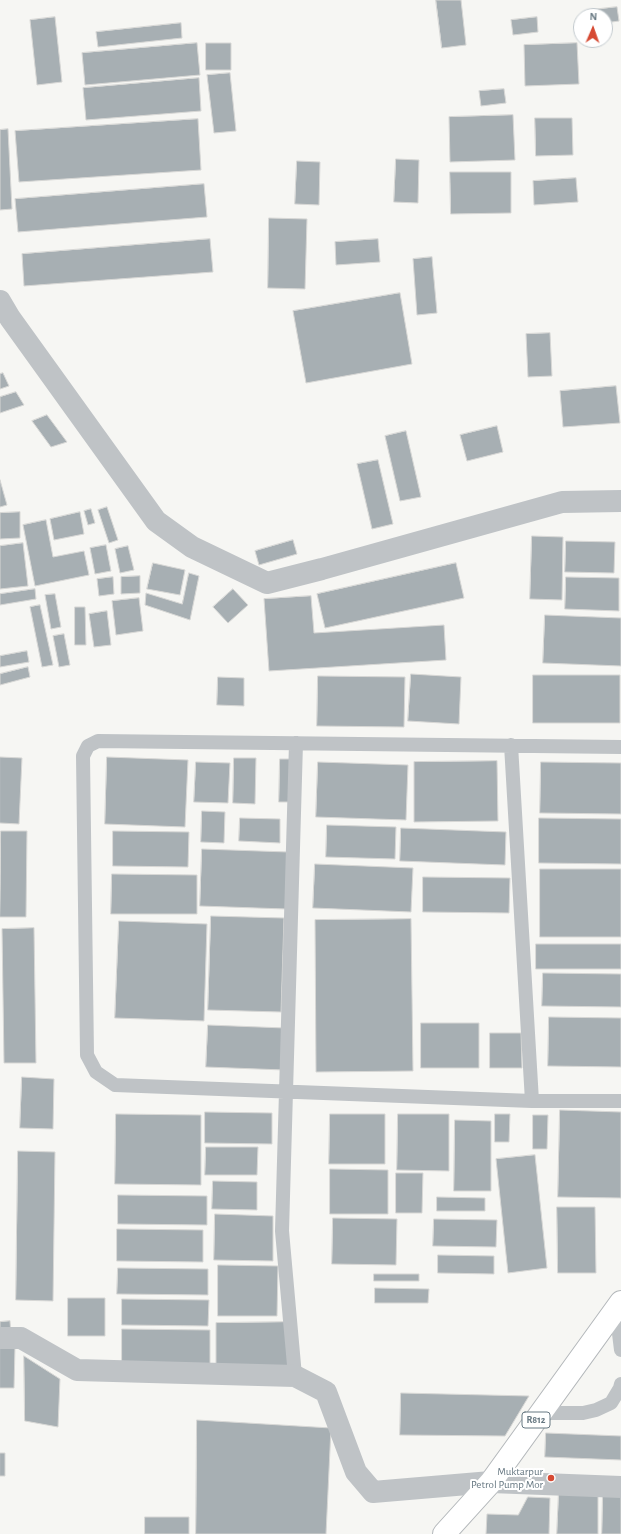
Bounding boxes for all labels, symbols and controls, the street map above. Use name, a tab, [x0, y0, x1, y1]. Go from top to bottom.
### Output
north arrow	[573, 8, 613, 48]
text: N	[589, 11, 597, 22]
road number: R812	[522, 1412, 550, 1428]
place label: Muktarpur Petrol Pump Mor	[471, 1465, 543, 1491]
marker: Muktarpur Petrol Pump Mor	[546, 1473, 556, 1483]

